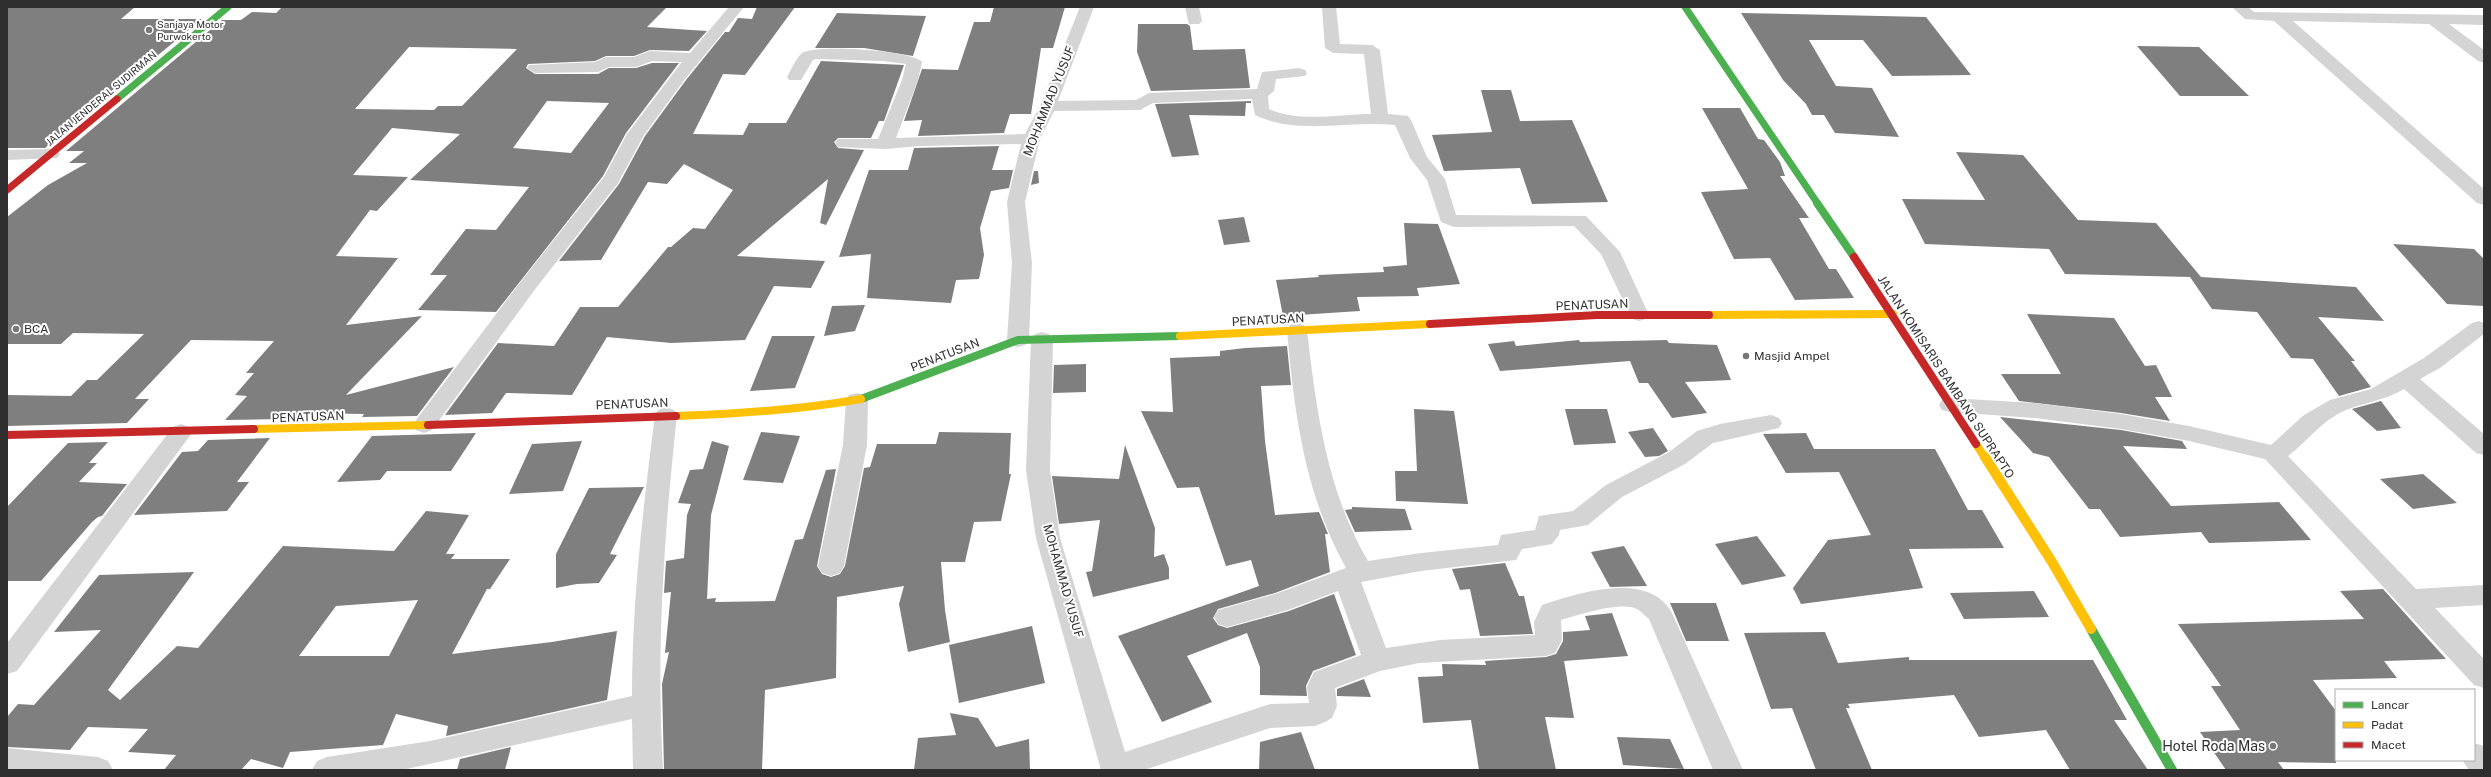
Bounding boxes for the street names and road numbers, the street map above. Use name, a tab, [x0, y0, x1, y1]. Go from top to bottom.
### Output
street label: MOHAMMAD YUSUF	[1021, 44, 1077, 158]
street label: JALAN JENDERAL SUDIRMAN	[43, 48, 159, 148]
street label: JALAN KOMISARIS BAMBANG SUPRAPTO	[1875, 273, 2017, 481]
street label: PENATUSAN	[1555, 297, 1629, 313]
street label: PENATUSAN	[1231, 311, 1305, 329]
street label: PENATUSAN	[909, 335, 981, 375]
street label: PENATUSAN	[595, 396, 669, 412]
street label: PENATUSAN	[271, 409, 345, 425]
street label: MOHAMMAD YUSUF	[1040, 523, 1086, 639]

